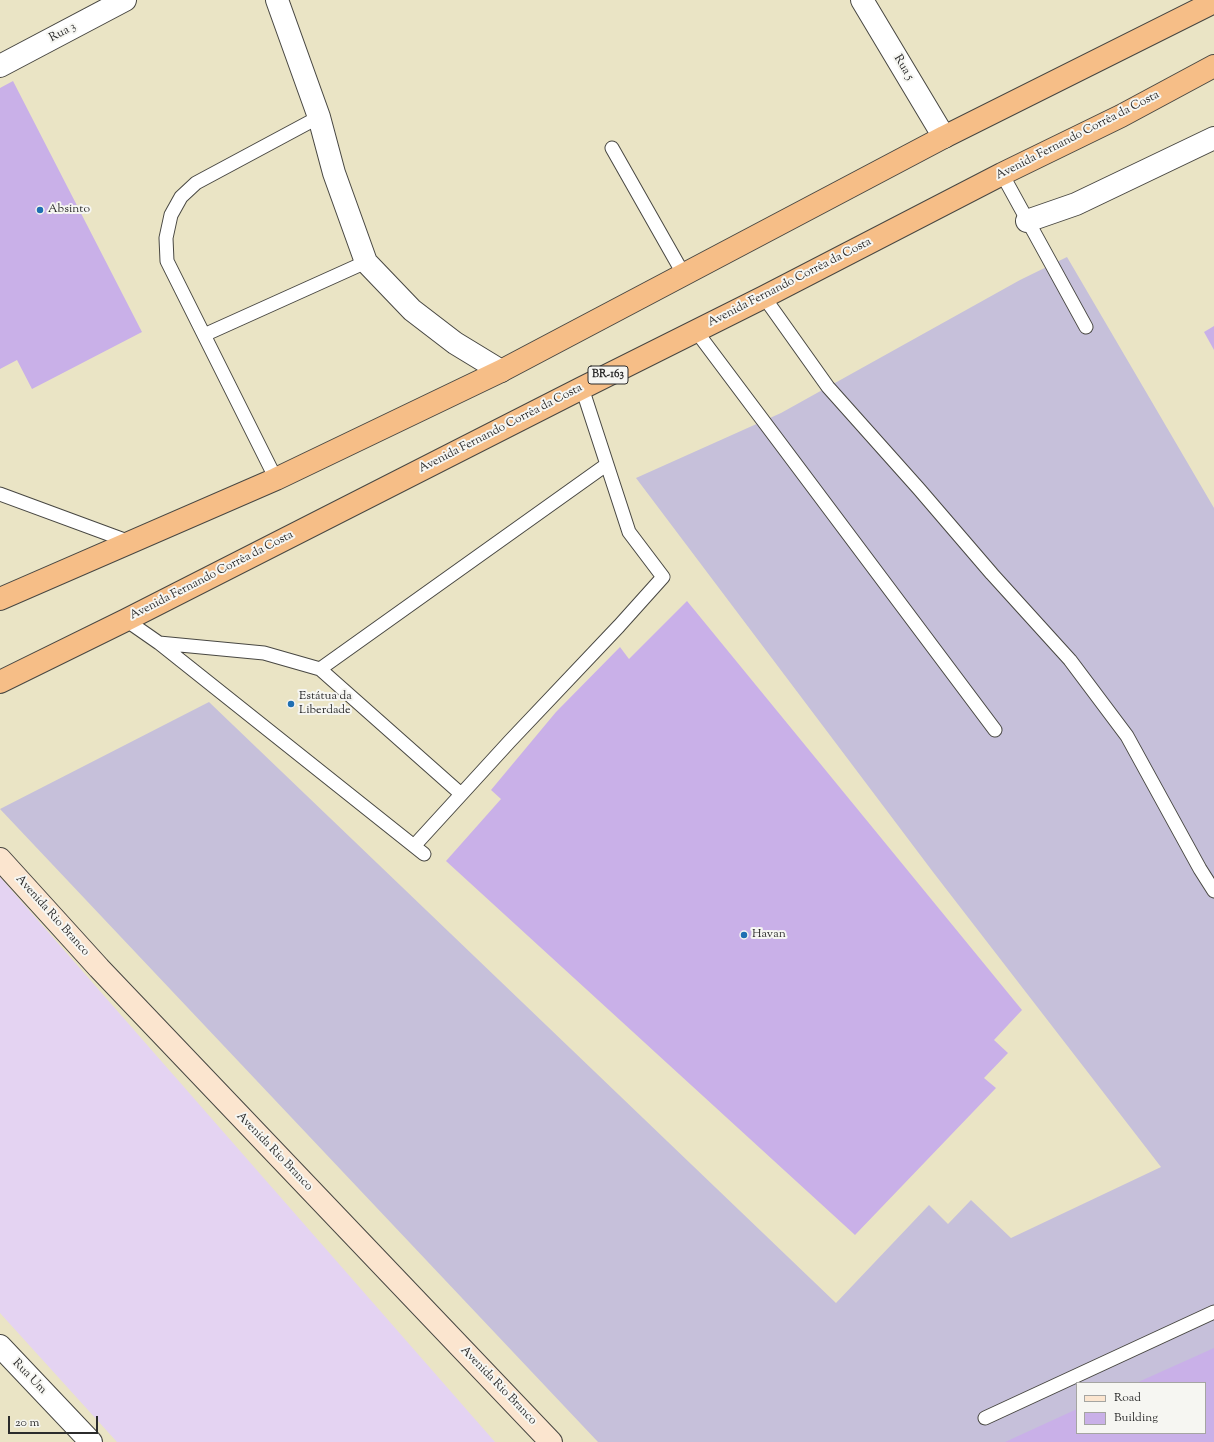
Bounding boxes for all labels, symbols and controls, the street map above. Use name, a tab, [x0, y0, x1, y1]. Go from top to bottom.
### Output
street label: Rua 3	[47, 20, 79, 46]
street label: Rua 5	[890, 53, 916, 83]
street label: Avenida Fernando Corrêa da Costa	[994, 88, 1162, 184]
place label: Absinto	[48, 203, 90, 217]
marker: Absinto	[35, 205, 45, 215]
street label: Avenida Fernando Corrêa da Costa	[706, 235, 874, 331]
road number: BR-163	[588, 366, 628, 384]
street label: Avenida Fernando Corrêa da Costa	[417, 381, 585, 477]
street label: Avenida Fernando Corrêa da Costa	[128, 528, 296, 624]
place label: Estátua da Liberdade	[299, 690, 352, 718]
marker: Estátua da Liberdade	[286, 699, 296, 709]
street label: Avenida Rio Branco	[12, 873, 92, 959]
place label: Havan	[752, 928, 786, 942]
marker: Havan	[739, 930, 749, 940]
street label: Avenida Rio Branco	[233, 1110, 315, 1194]
street label: Avenida Rio Branco	[457, 1344, 539, 1428]
street label: Rua Um	[9, 1357, 49, 1397]
legend	[1076, 1382, 1206, 1434]
text: Road	[1114, 1389, 1141, 1407]
scale bar	[10, 1408, 100, 1434]
text: Building	[1114, 1409, 1158, 1427]
text: 20 m	[15, 1414, 39, 1432]

